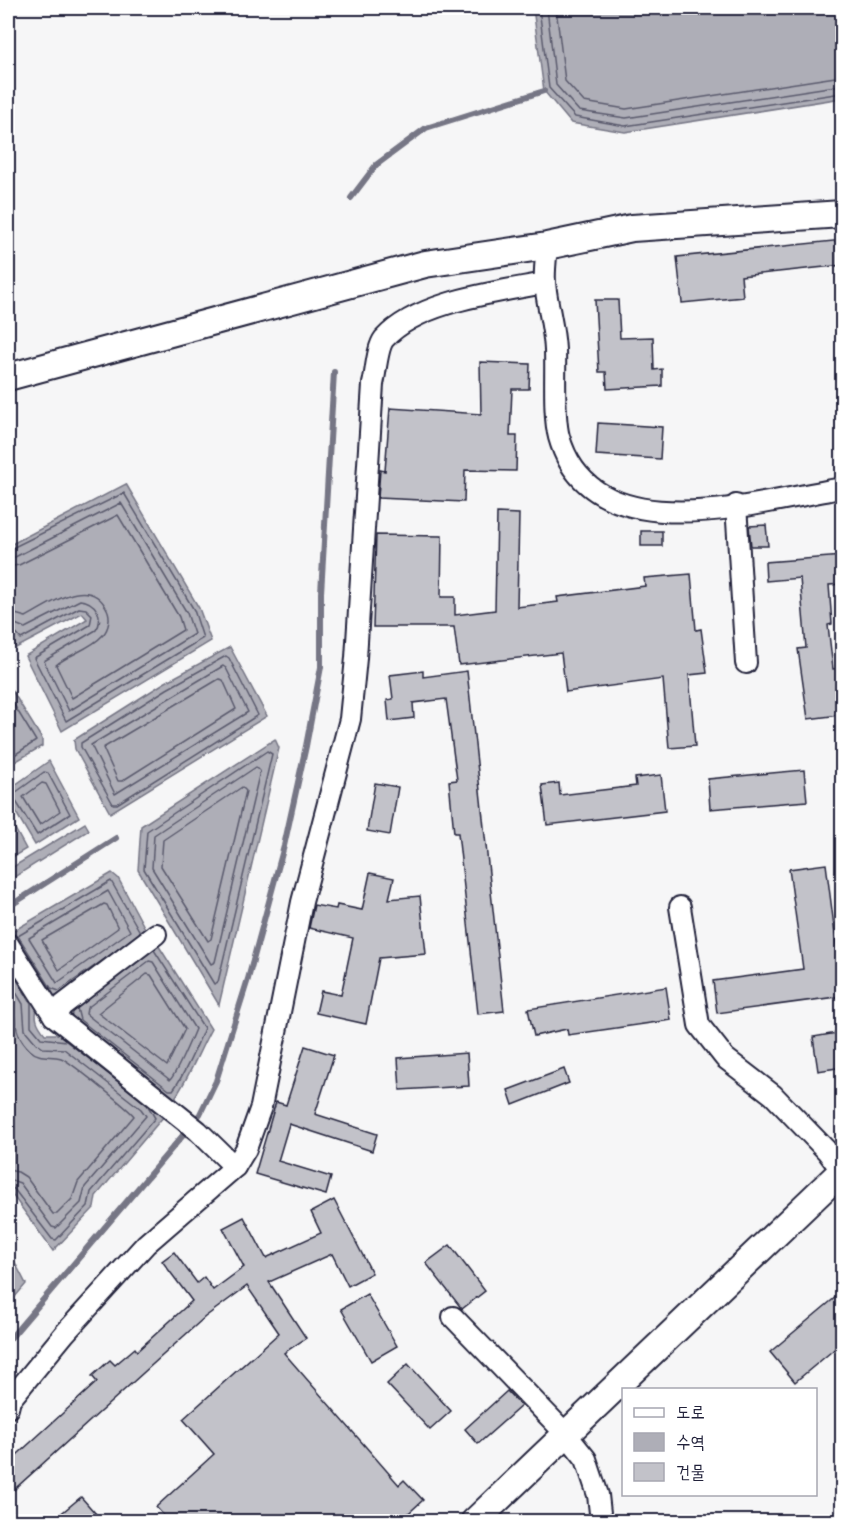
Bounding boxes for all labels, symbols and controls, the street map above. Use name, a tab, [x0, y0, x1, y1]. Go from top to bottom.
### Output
legend	[622, 1388, 817, 1496]
text: 도로	[676, 1402, 705, 1427]
text: 수역	[676, 1432, 705, 1457]
text: 건물	[676, 1462, 705, 1487]

